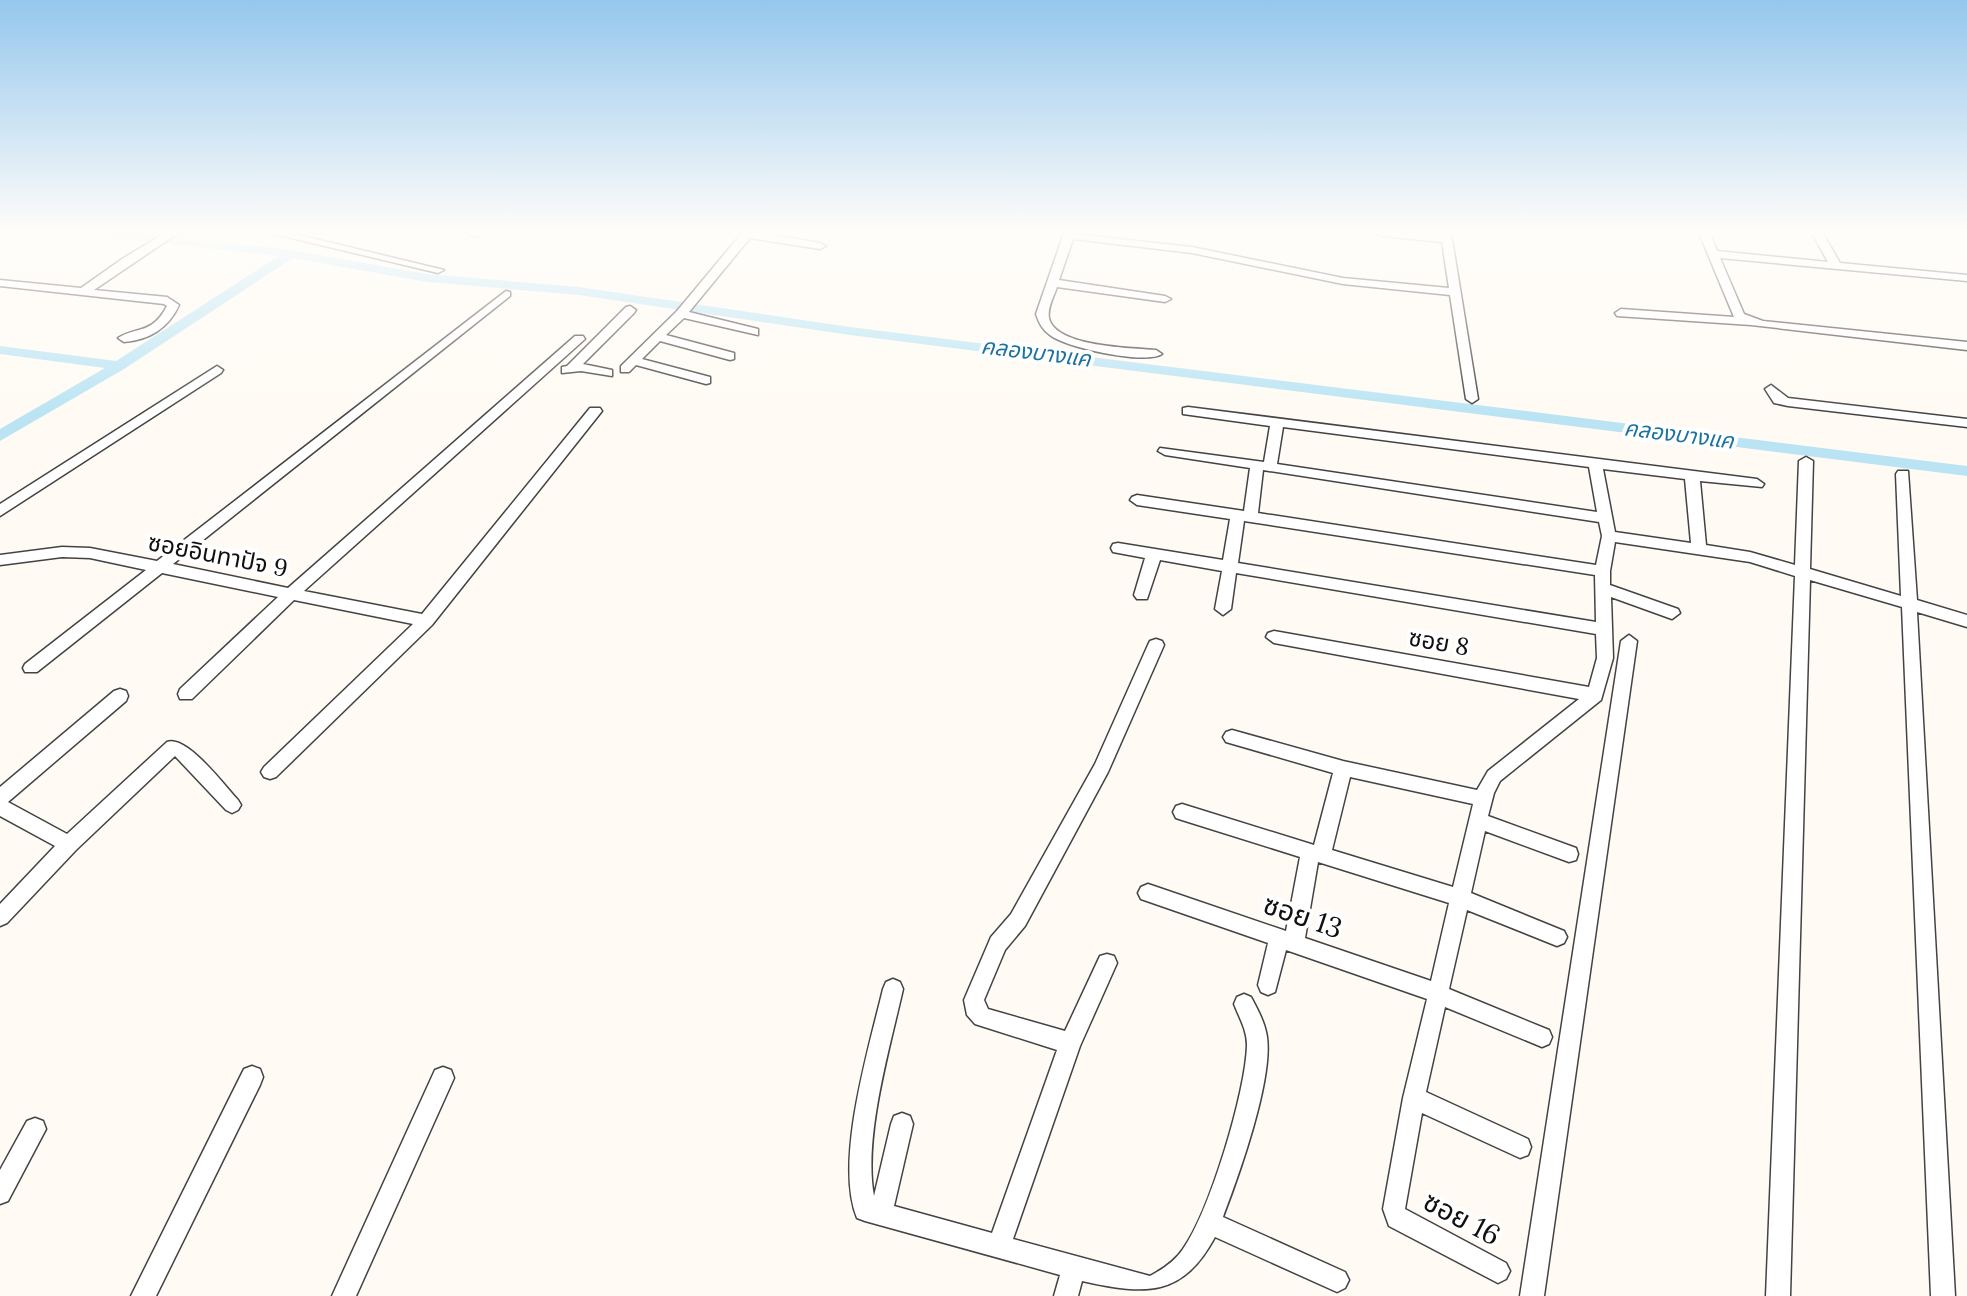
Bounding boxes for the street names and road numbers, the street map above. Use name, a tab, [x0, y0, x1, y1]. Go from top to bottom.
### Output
street label: ซอยอินทาปัจ 9	[145, 526, 291, 584]
street label: ซอย 8	[1406, 621, 1472, 663]
street label: ซอย 13	[1259, 886, 1347, 946]
street label: ซอย 16	[1417, 1183, 1507, 1253]

